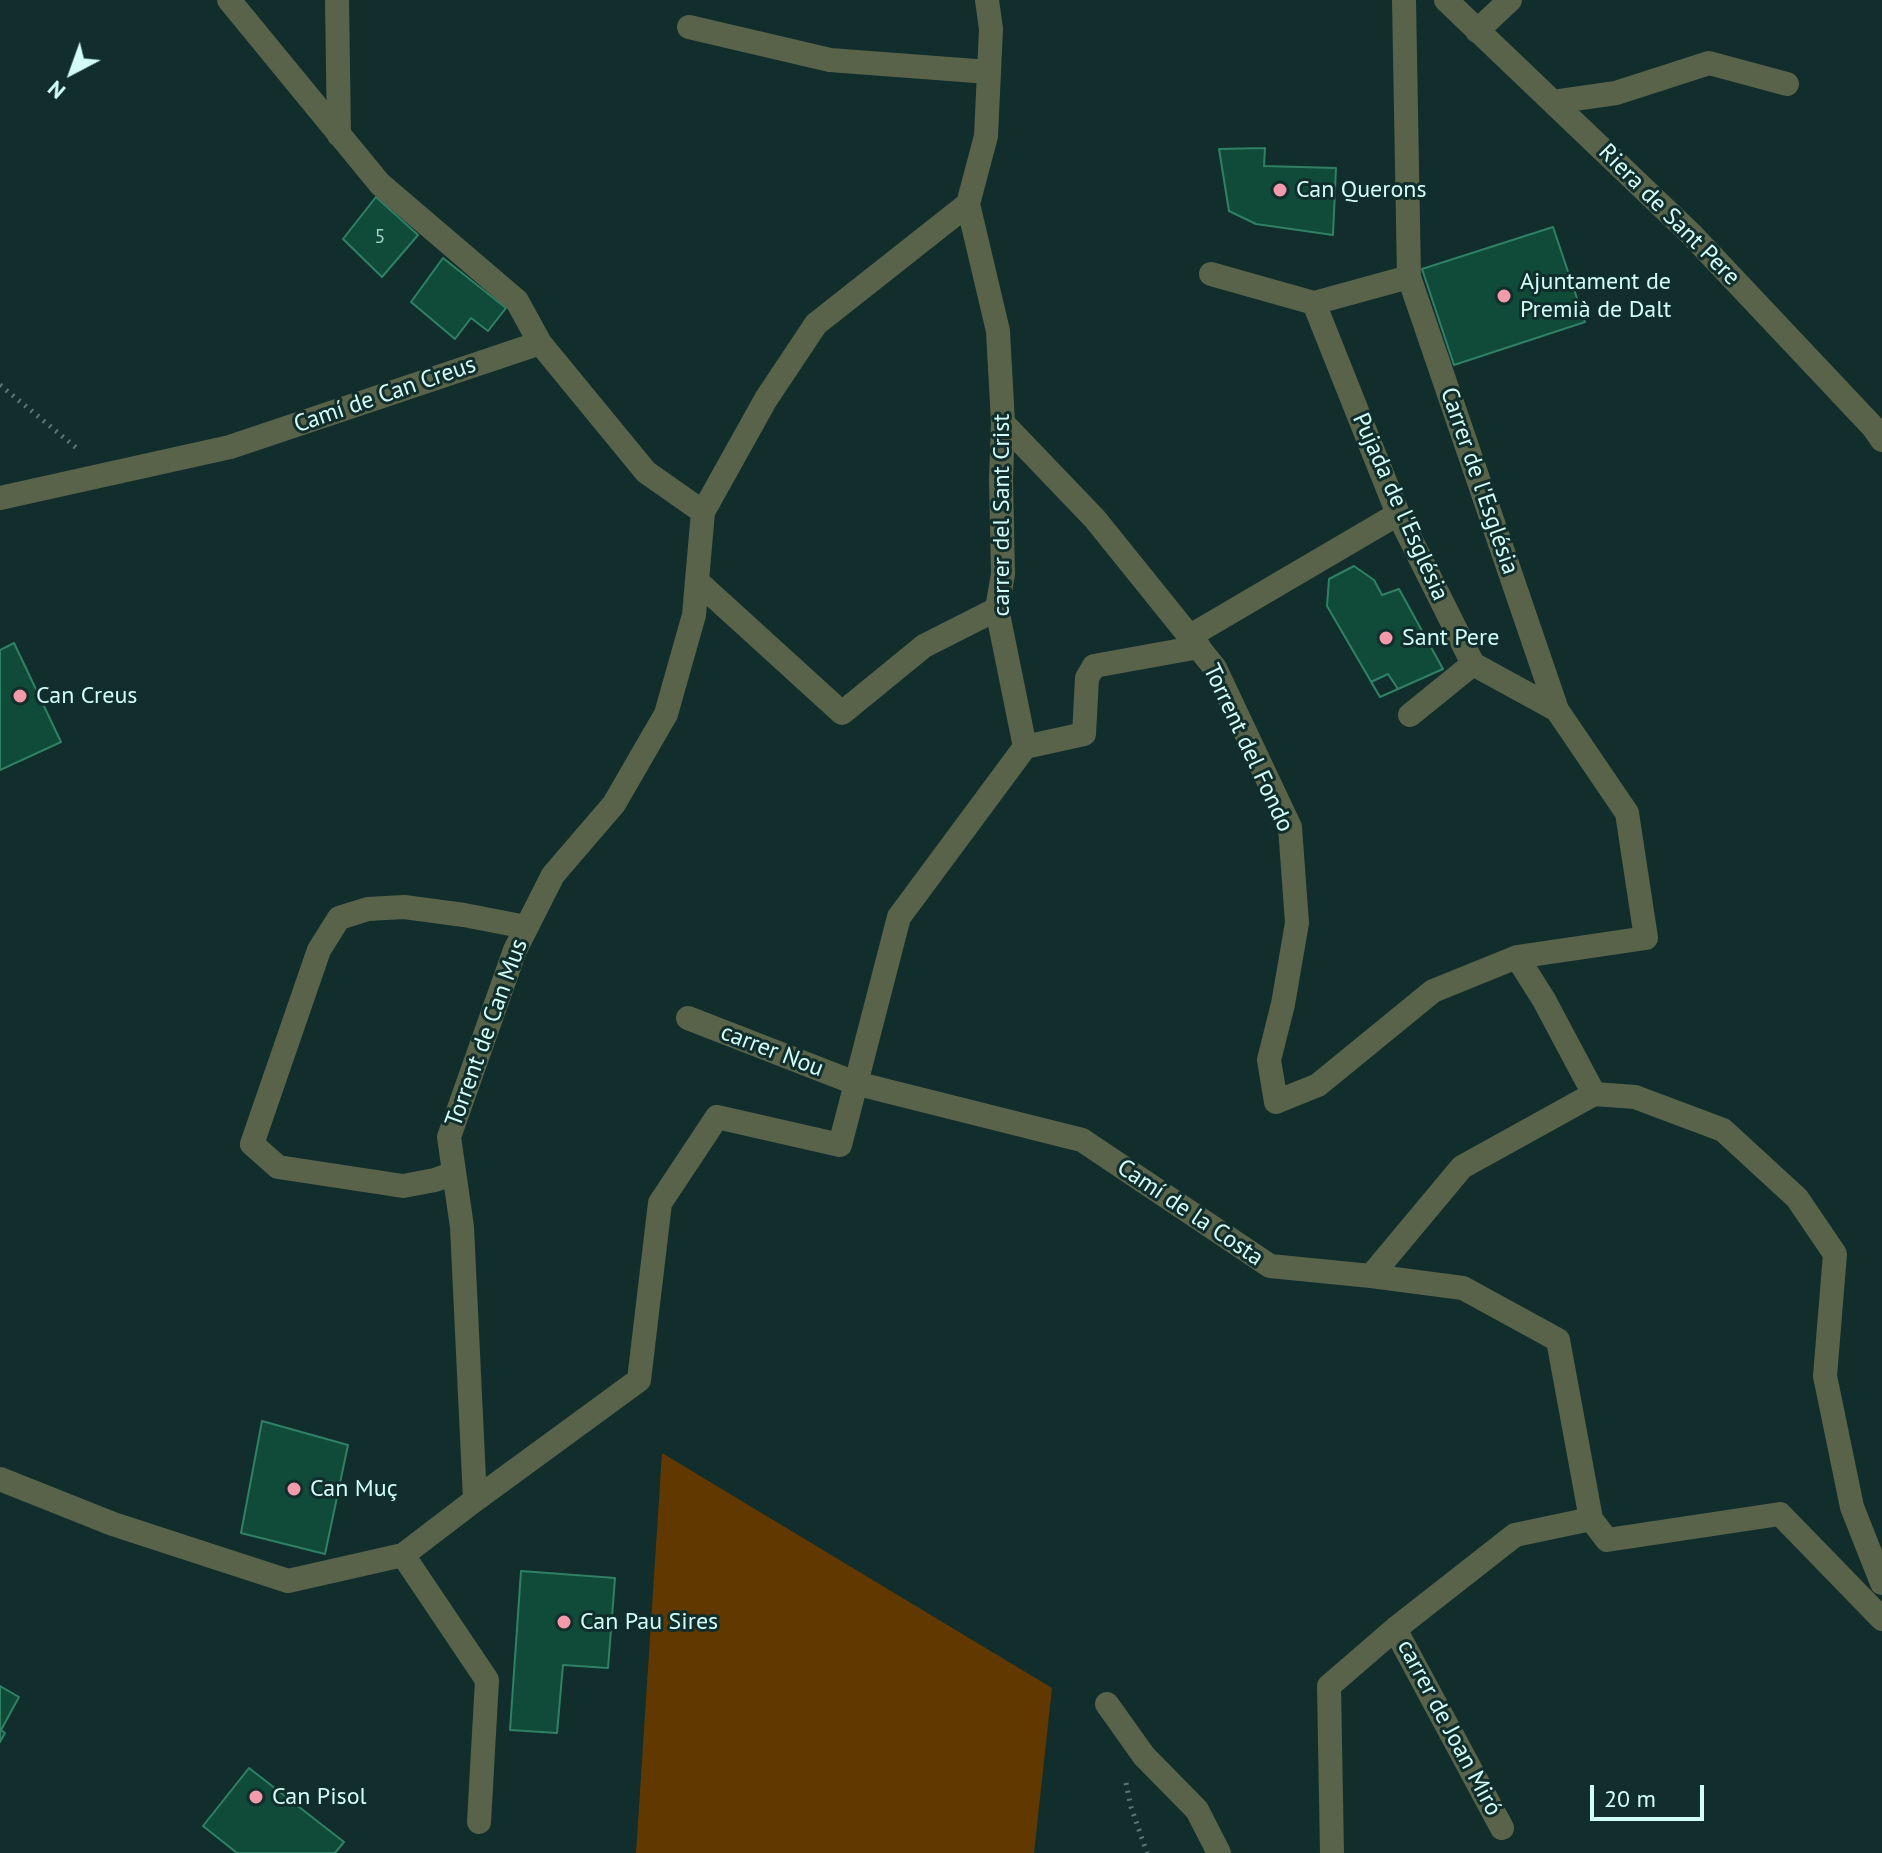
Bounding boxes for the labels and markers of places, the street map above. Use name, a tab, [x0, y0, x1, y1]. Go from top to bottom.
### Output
place label: Can Querons	[1296, 176, 1427, 204]
marker: Can Querons	[1271, 181, 1289, 199]
place label: Ajuntament de Premià de Dalt	[1520, 268, 1671, 324]
marker: Ajuntament de Premià de Dalt	[1495, 287, 1513, 305]
place label: Sant Pere	[1402, 624, 1499, 652]
marker: Sant Pere	[1377, 629, 1395, 647]
place label: Can Creus	[36, 682, 137, 710]
marker: Can Creus	[11, 687, 29, 705]
place label: Can Muç	[310, 1475, 397, 1503]
marker: Can Muç	[285, 1480, 303, 1498]
place label: Can Pau Sires	[580, 1608, 718, 1636]
marker: Can Pau Sires	[555, 1613, 573, 1631]
place label: Can Pisol	[272, 1783, 367, 1811]
marker: Can Pisol	[247, 1788, 265, 1806]

